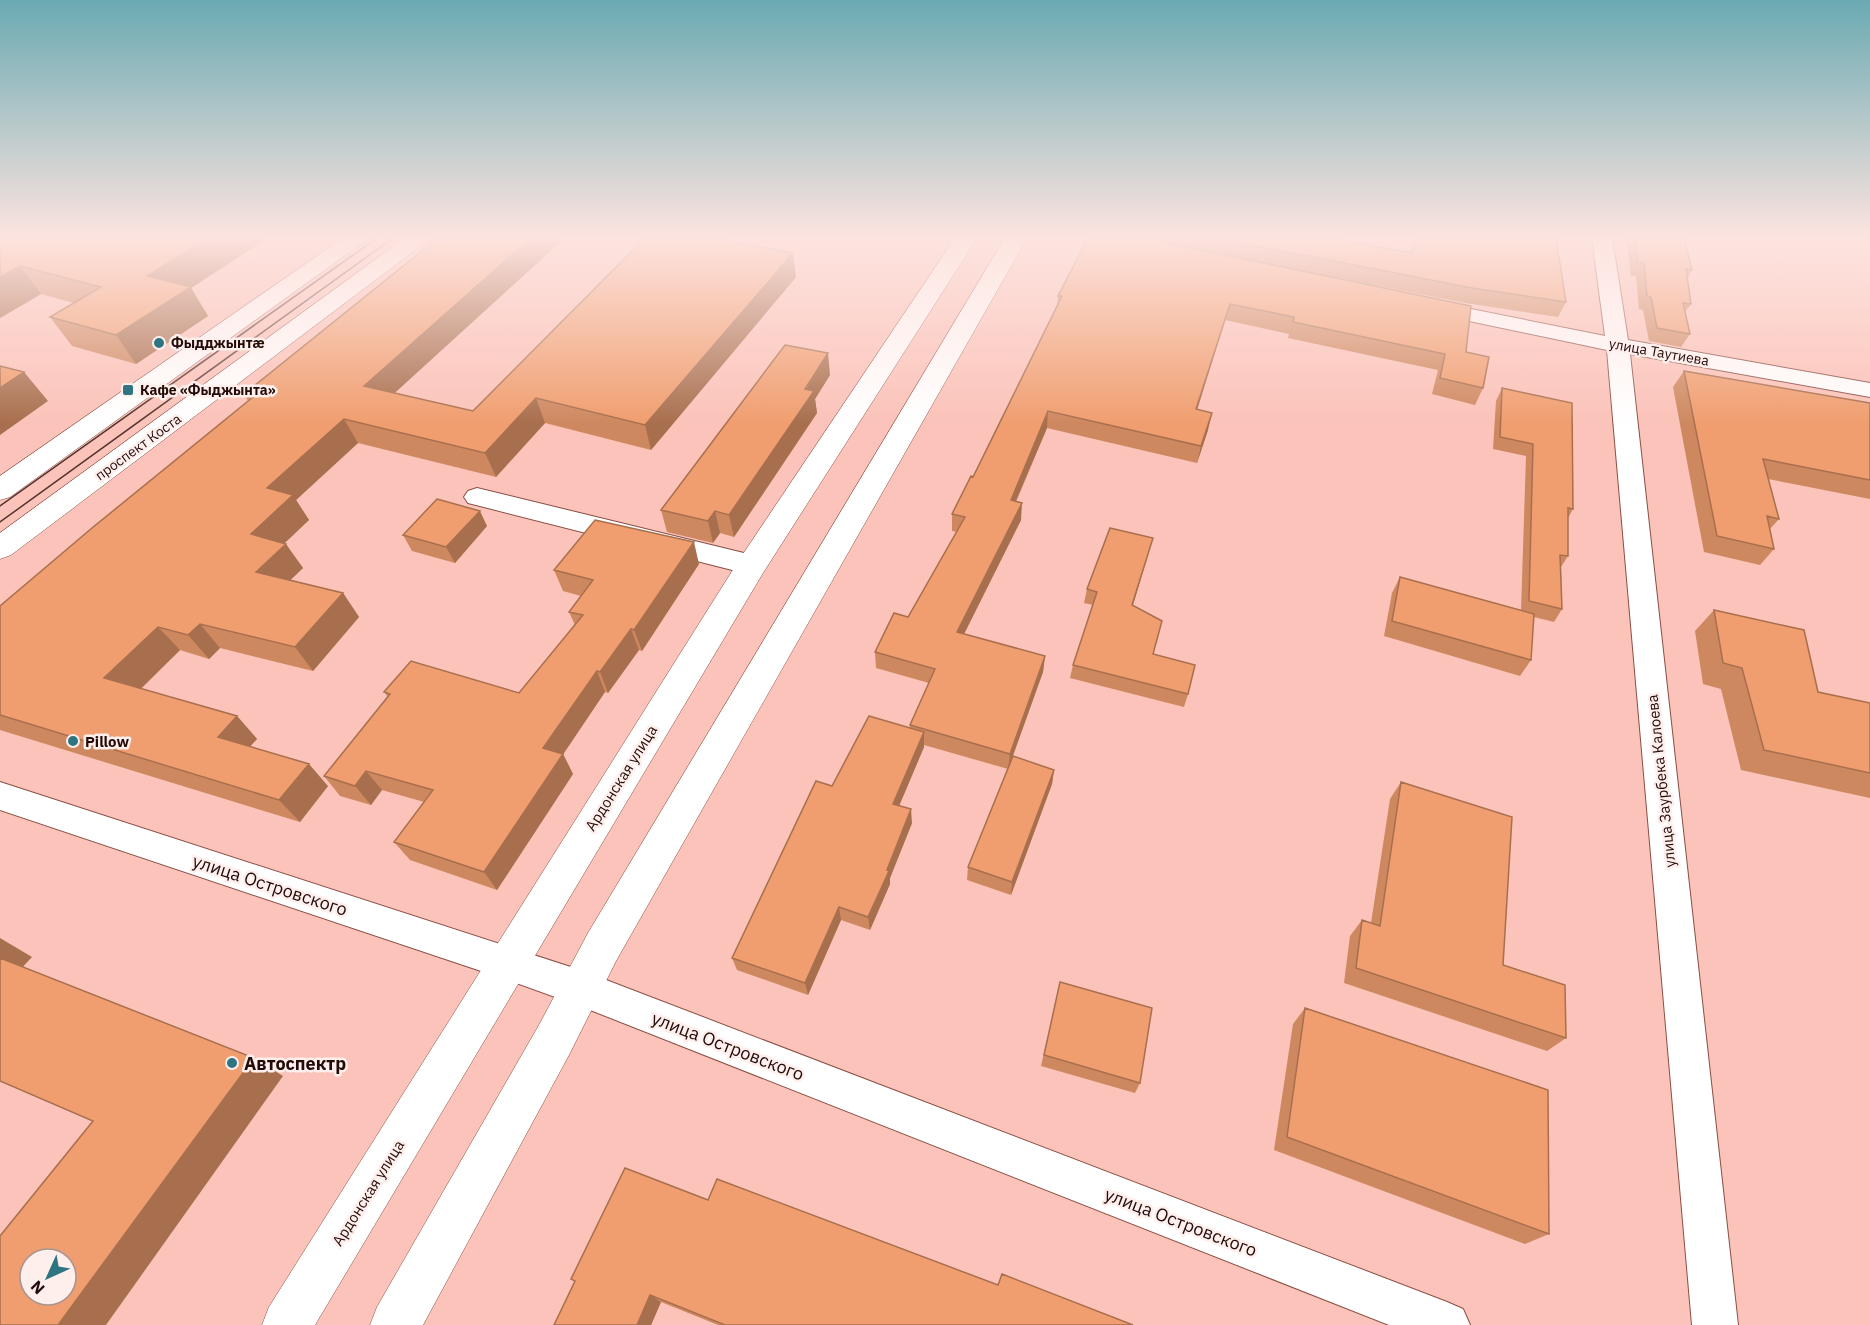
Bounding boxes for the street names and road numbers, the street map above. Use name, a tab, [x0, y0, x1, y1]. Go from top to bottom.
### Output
street label: улица Таутиева	[1608, 334, 1711, 370]
street label: проспект Коста	[91, 409, 185, 484]
street label: улица Заурбека Калоева	[1642, 693, 1680, 869]
street label: Ардонская улица	[581, 722, 661, 834]
street label: улица Островского	[190, 849, 350, 921]
street label: улица Островского	[649, 1006, 807, 1086]
street label: Ардонская улица	[328, 1137, 408, 1249]
street label: улица Островского	[1102, 1182, 1260, 1262]

